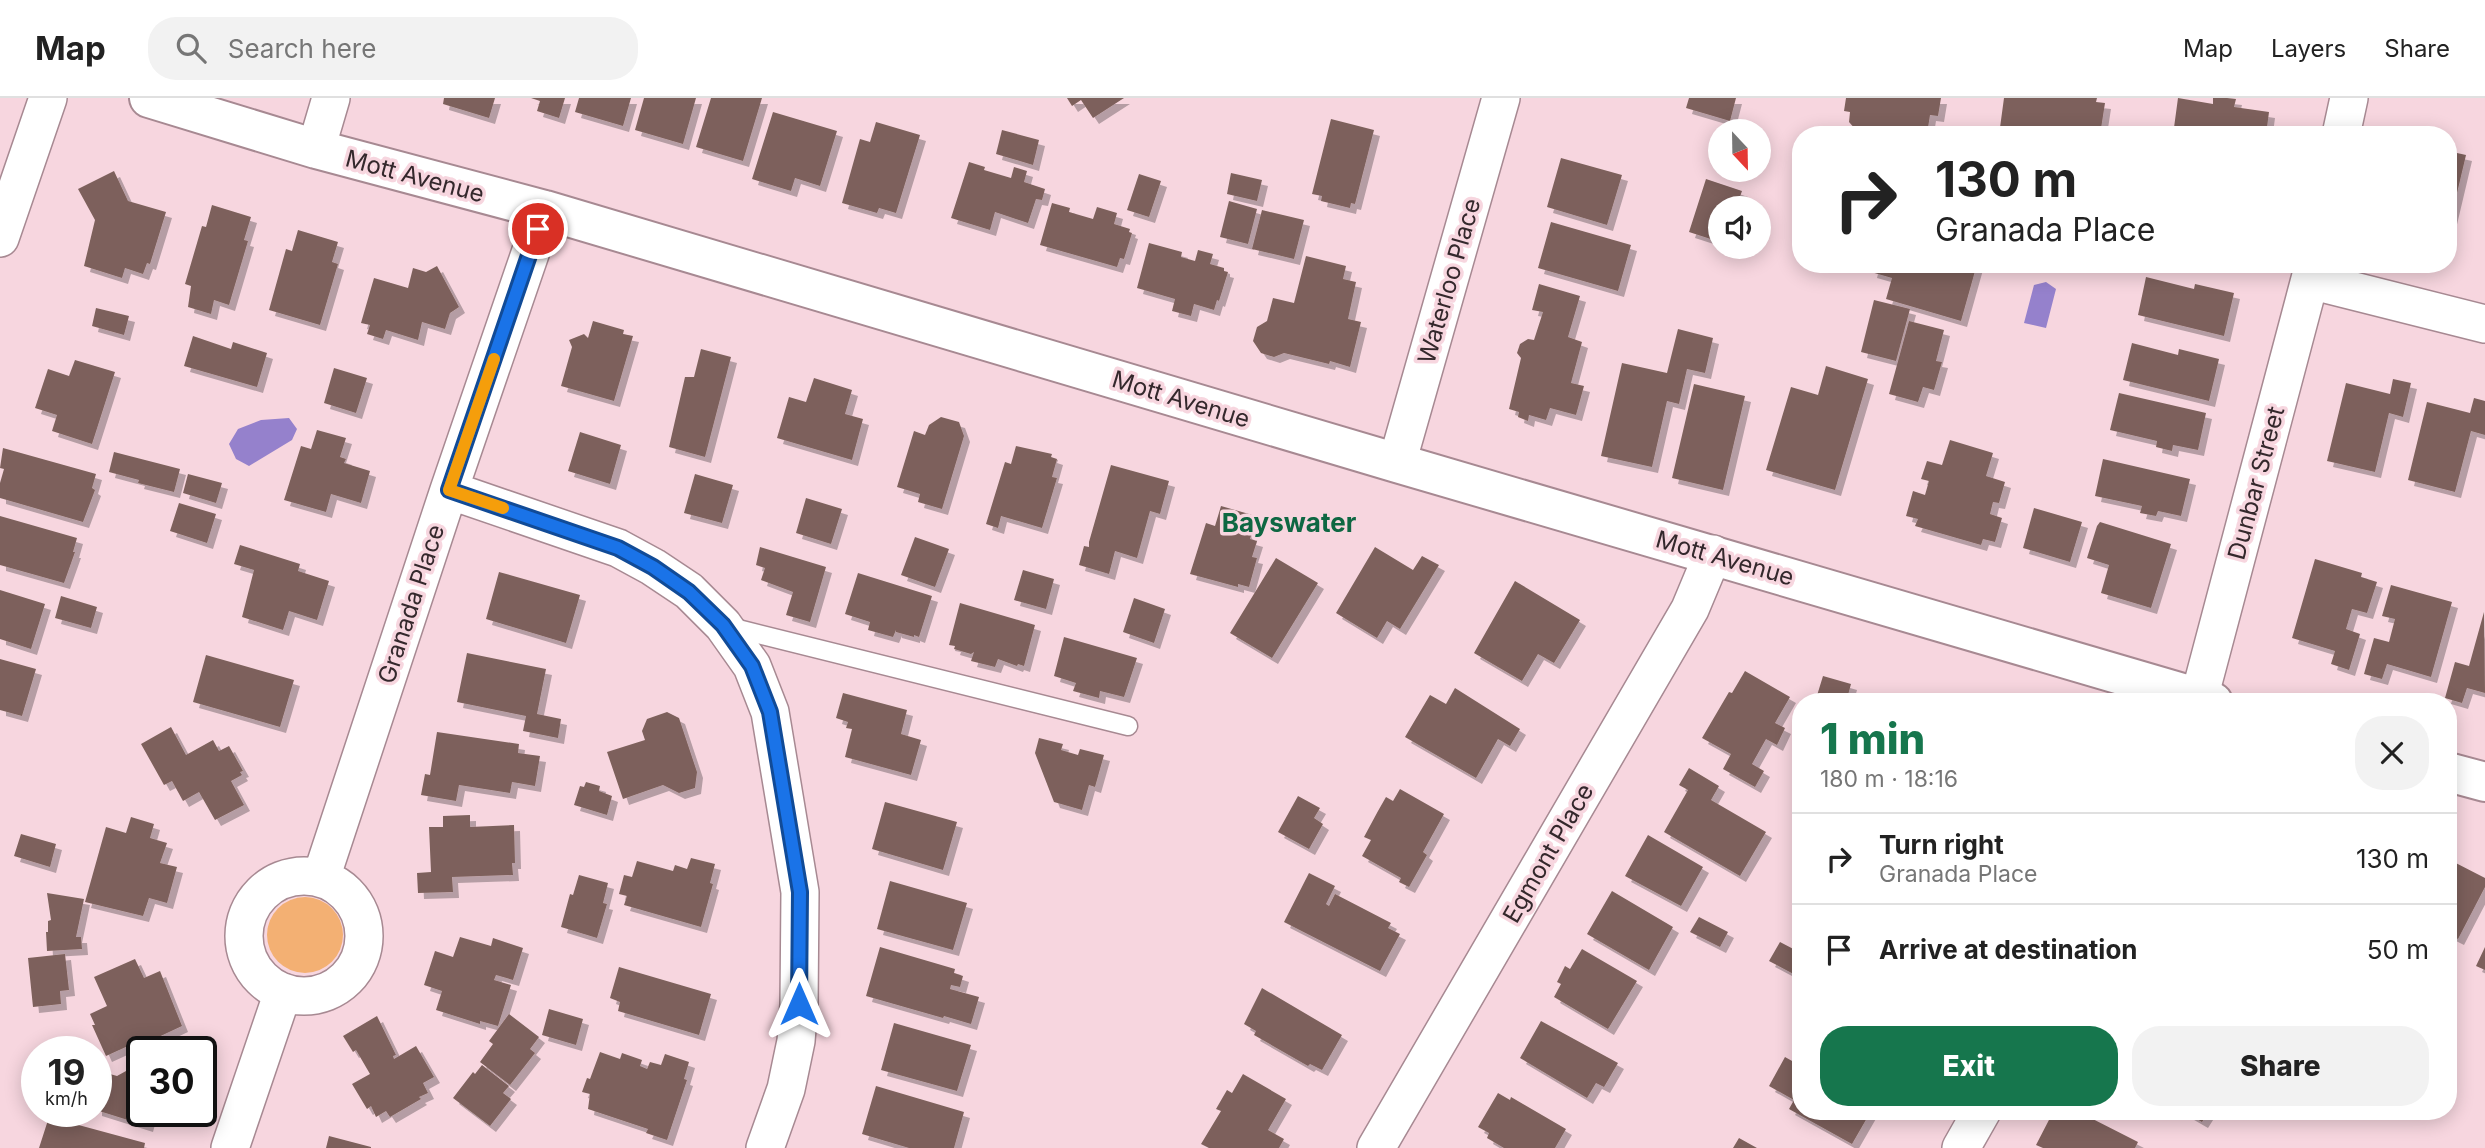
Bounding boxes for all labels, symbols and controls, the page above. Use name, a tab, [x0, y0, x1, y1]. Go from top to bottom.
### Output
search box	[148, 17, 638, 80]
text: Map	[35, 28, 106, 68]
icon: search	[172, 29, 210, 67]
text: Search here	[228, 33, 376, 64]
text: Map	[2183, 34, 2233, 63]
text: Layers	[2271, 34, 2346, 63]
text: Share	[2384, 34, 2450, 63]
north arrow	[1708, 119, 1771, 182]
map controls	[1708, 119, 1771, 259]
street label: Mott Avenue	[343, 144, 487, 208]
text: 130 m	[1935, 150, 2077, 209]
icon: right	[1820, 154, 1911, 245]
street label: Waterloo Place	[1412, 195, 1486, 367]
button: sound	[1708, 196, 1771, 259]
pin	[508, 199, 568, 259]
icon: arrive	[519, 210, 557, 248]
text: Granada Place	[1935, 210, 2155, 249]
street label: Mott Avenue	[1109, 364, 1253, 434]
street label: Dunbar Street	[2222, 403, 2290, 563]
district label: Bayswater	[1222, 507, 1357, 538]
street label: Granada Place	[372, 521, 450, 687]
street label: Mott Avenue	[1653, 524, 1797, 592]
text: 1 min	[1820, 713, 1925, 764]
button: close	[2355, 716, 2429, 790]
text: 180 m · 18:16	[1820, 765, 1958, 793]
street label: Egmont Place	[1497, 778, 1599, 928]
text: Turn right	[1879, 829, 2004, 860]
icon: right	[1820, 840, 1858, 878]
text: 130 m	[2356, 843, 2429, 874]
text: Granada Place	[1879, 860, 2037, 888]
icon: arrive	[1820, 931, 1858, 969]
text: Arrive at destination	[1879, 934, 2138, 965]
text: 50 m	[2367, 934, 2429, 965]
position arrow	[762, 967, 836, 1041]
button: Exit	[1820, 1026, 2118, 1106]
button: Share	[2132, 1026, 2429, 1106]
speed limit sign: 30	[126, 1036, 217, 1127]
text: 19	[48, 1051, 85, 1093]
text: km/h	[45, 1088, 88, 1109]

